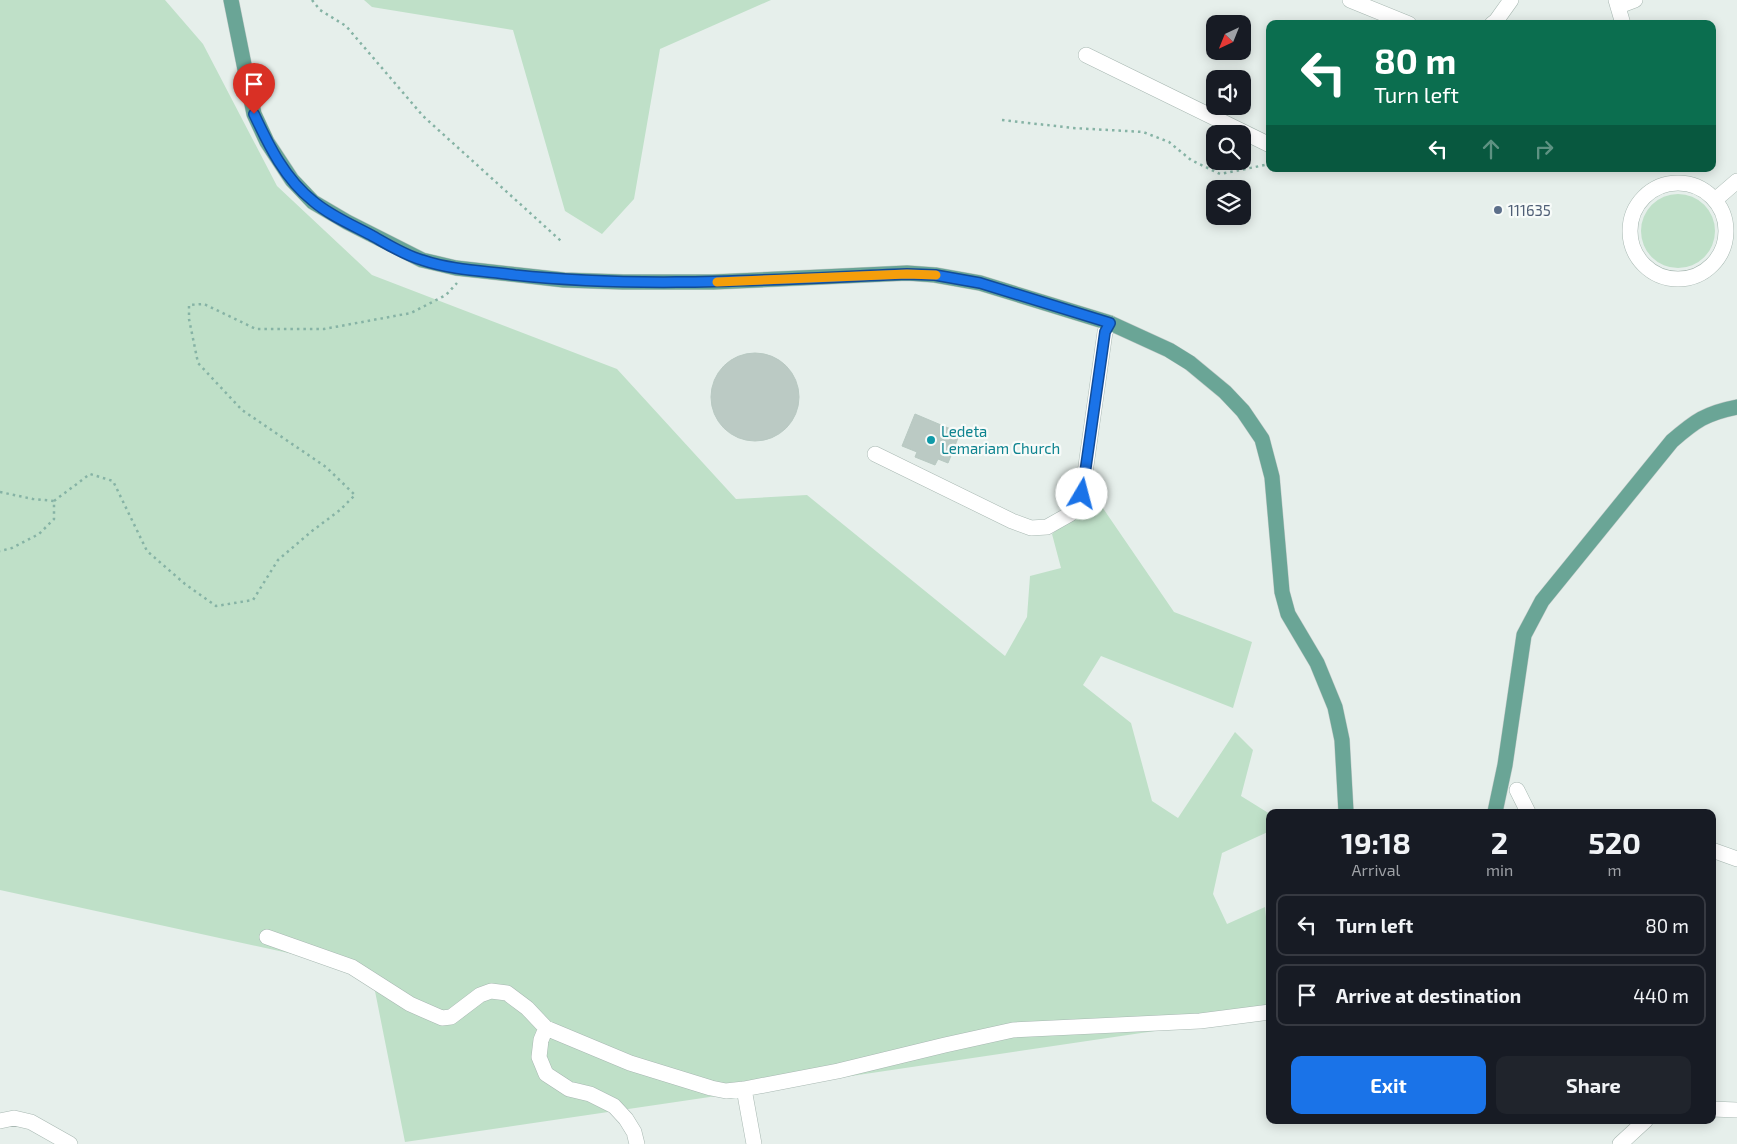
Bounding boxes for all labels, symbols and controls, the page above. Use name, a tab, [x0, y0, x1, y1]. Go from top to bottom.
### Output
north arrow	[1206, 15, 1251, 60]
map controls	[1206, 15, 1251, 225]
text: 80 m	[1374, 39, 1456, 81]
icon: left	[1291, 40, 1356, 105]
pin	[233, 63, 275, 114]
icon: arrive	[240, 70, 268, 98]
button: sound	[1206, 70, 1251, 115]
text: Turn left	[1374, 81, 1459, 107]
button: search	[1206, 125, 1251, 170]
icon: left	[1424, 135, 1452, 163]
icon: ahead	[1477, 135, 1505, 163]
icon: right	[1530, 135, 1558, 163]
button: layers	[1206, 180, 1251, 225]
place label: 111635	[1508, 201, 1551, 219]
marker: 111635	[1492, 204, 1504, 216]
place label: Ledeta Lemariam Church	[941, 422, 1060, 457]
marker: Ledeta Lemariam Church	[925, 434, 937, 446]
position arrow	[1055, 467, 1107, 519]
text: 19:18	[1341, 824, 1411, 860]
text: 2	[1491, 824, 1508, 860]
text: 520	[1588, 824, 1641, 860]
text: Arrival	[1352, 860, 1400, 879]
text: min	[1486, 860, 1513, 879]
text: m	[1608, 860, 1622, 879]
icon: left	[1293, 911, 1321, 939]
text: Turn left	[1336, 914, 1413, 937]
text: 80 m	[1645, 914, 1689, 937]
icon: arrive	[1293, 981, 1321, 1009]
text: Arrive at destination	[1336, 984, 1521, 1007]
text: 440 m	[1633, 984, 1689, 1007]
button: Exit	[1291, 1056, 1486, 1114]
button: Share	[1496, 1056, 1691, 1114]

